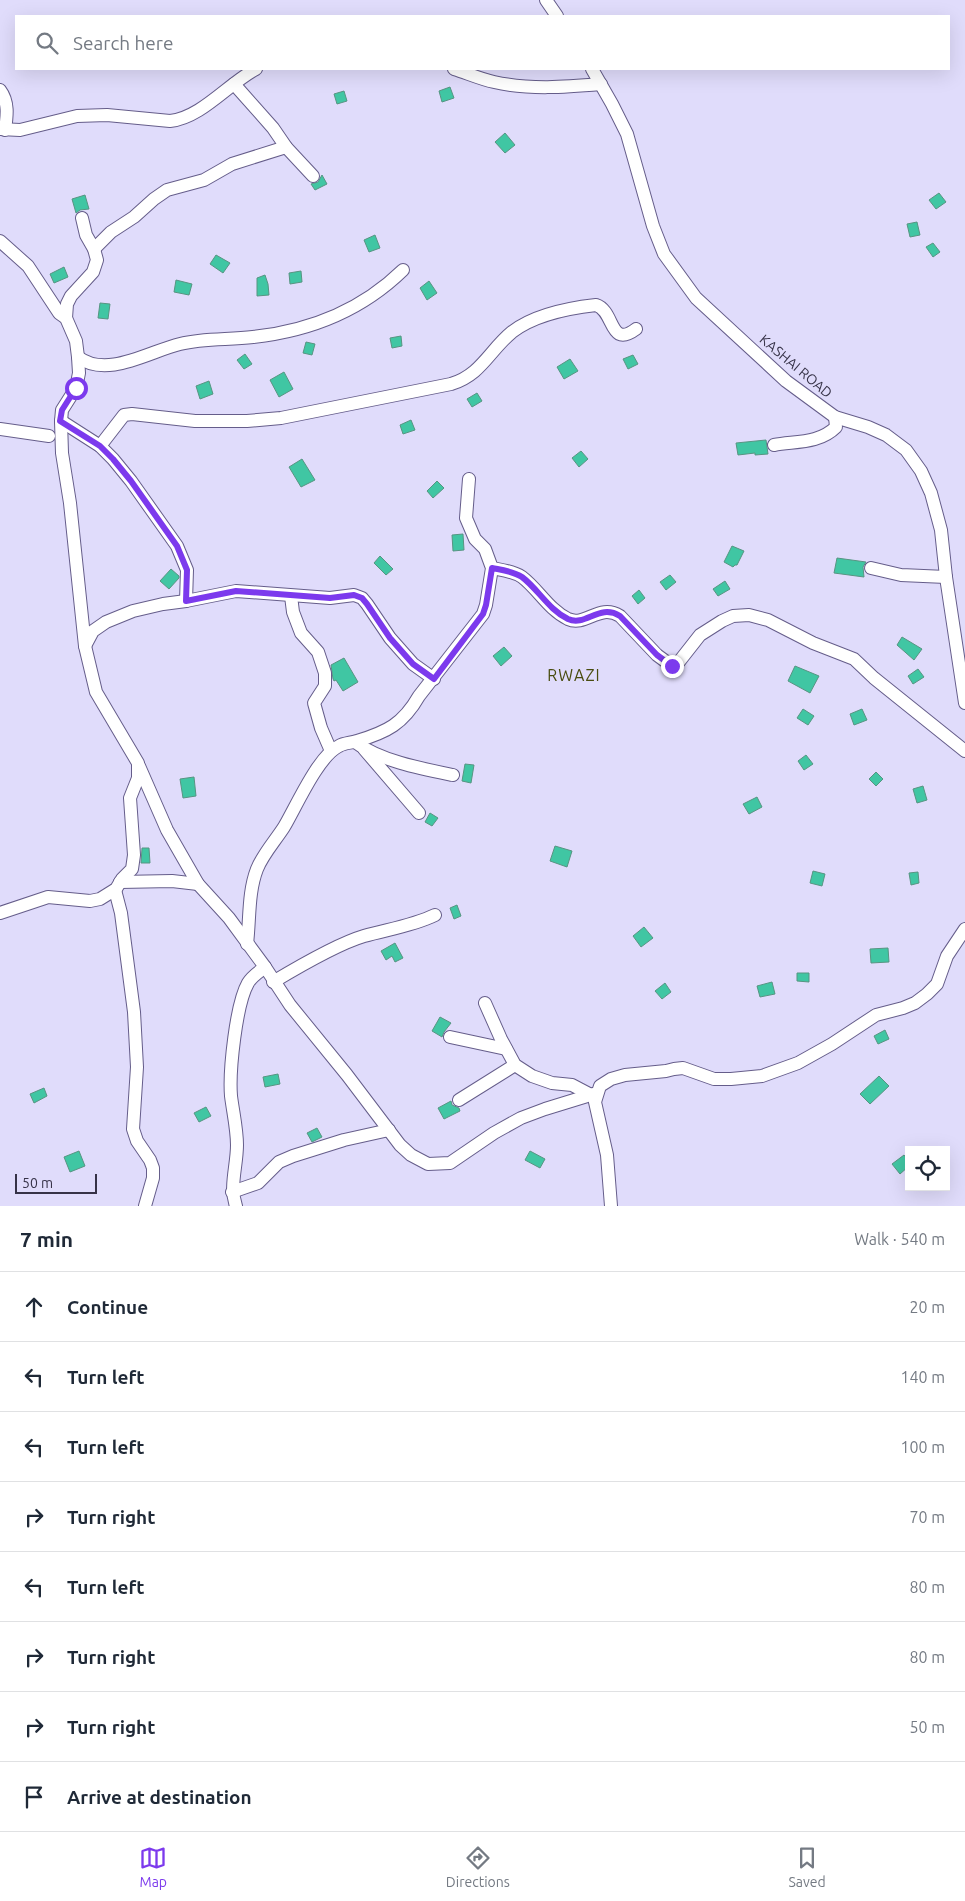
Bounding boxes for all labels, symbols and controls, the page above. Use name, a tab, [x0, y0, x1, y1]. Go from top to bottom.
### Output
search box	[15, 15, 950, 70]
icon: search	[33, 29, 61, 57]
text: Search here	[73, 32, 173, 54]
street label: KASHAI ROAD	[756, 331, 836, 401]
route start	[65, 377, 88, 400]
route end	[661, 655, 684, 678]
district label: RWAZI	[547, 666, 601, 684]
map controls	[905, 1146, 950, 1191]
button: locate	[905, 1146, 950, 1191]
scale bar	[15, 1171, 98, 1194]
text: 50 m	[22, 1175, 53, 1191]
text: 7 min	[20, 1227, 73, 1251]
text: Walk · 540 m	[854, 1230, 945, 1248]
icon: ahead	[20, 1293, 48, 1321]
text: Continue	[67, 1296, 148, 1318]
text: 20 m	[909, 1298, 945, 1316]
icon: left	[20, 1363, 48, 1391]
text: Turn left	[67, 1366, 145, 1388]
text: 140 m	[900, 1368, 945, 1386]
icon: left	[20, 1433, 48, 1461]
text: Turn left	[67, 1436, 145, 1458]
text: 100 m	[900, 1438, 945, 1456]
icon: right	[20, 1503, 48, 1531]
text: Turn right	[67, 1506, 155, 1528]
text: 70 m	[909, 1508, 945, 1526]
icon: left	[20, 1573, 48, 1601]
text: Turn left	[67, 1576, 145, 1598]
text: 80 m	[909, 1578, 945, 1596]
icon: right	[20, 1643, 48, 1671]
text: Turn right	[67, 1646, 155, 1668]
text: 80 m	[909, 1648, 945, 1666]
icon: right	[20, 1713, 48, 1741]
text: Turn right	[67, 1716, 155, 1738]
text: 50 m	[909, 1718, 945, 1736]
icon: arrive	[20, 1783, 48, 1811]
text: Arrive at destination	[67, 1786, 252, 1808]
tab: Map	[139, 1844, 167, 1890]
tab: Directions	[446, 1844, 510, 1890]
tab: Saved	[788, 1844, 826, 1890]

